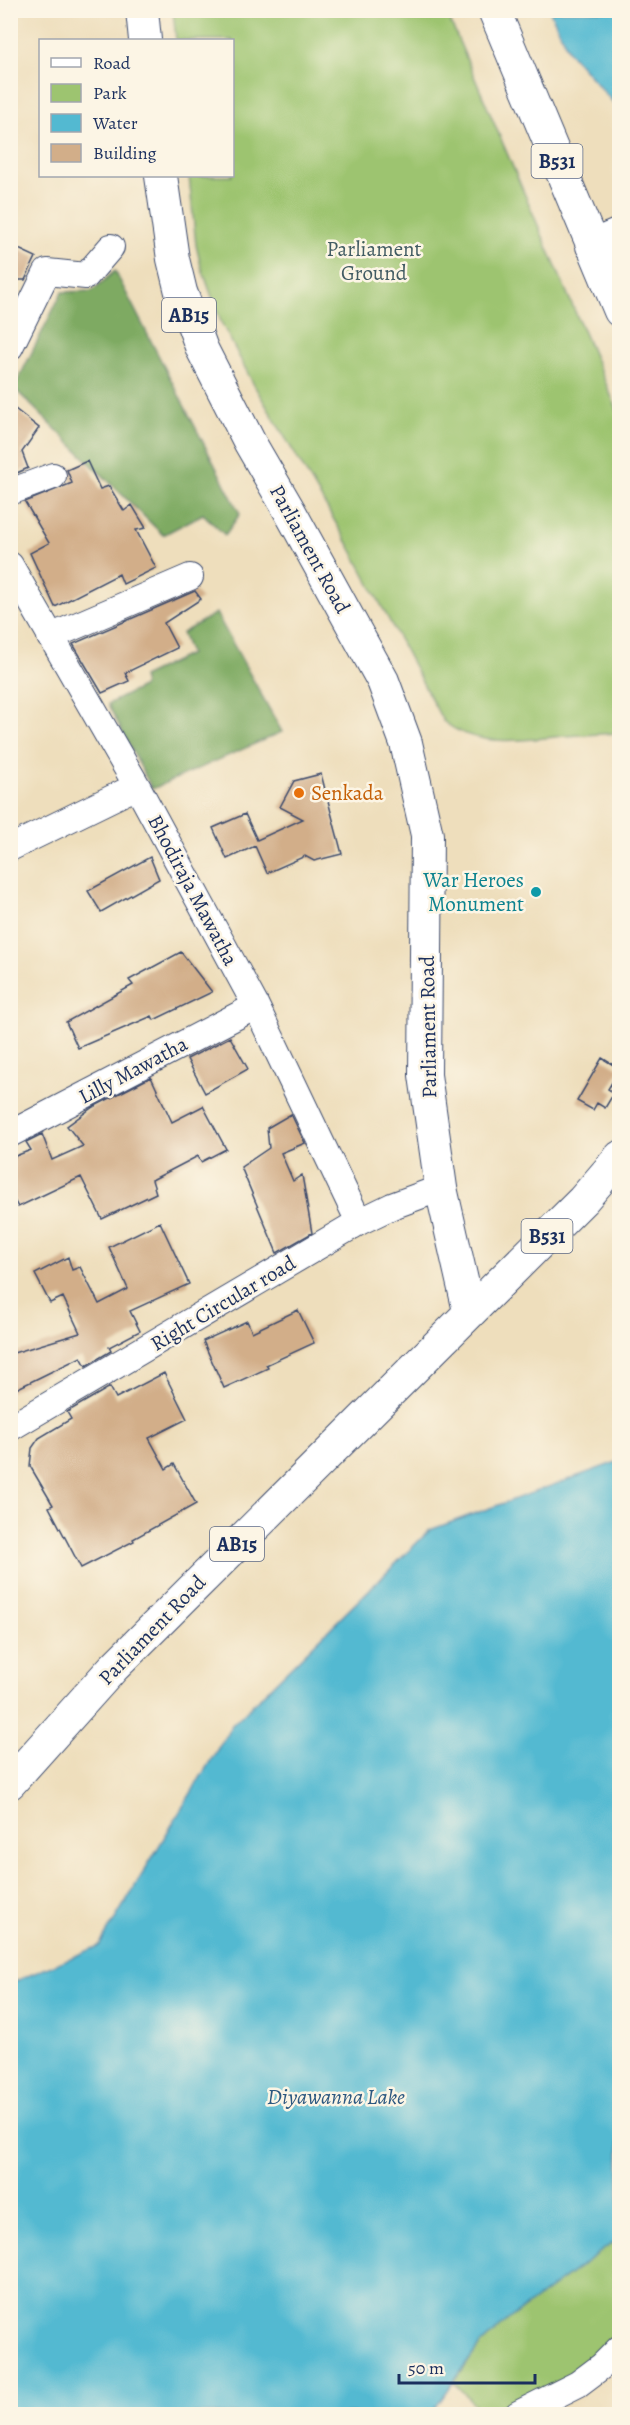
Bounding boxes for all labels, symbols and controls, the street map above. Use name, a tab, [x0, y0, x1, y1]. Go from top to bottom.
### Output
legend	[39, 39, 234, 177]
text: Road	[93, 51, 131, 75]
text: Park	[93, 81, 127, 105]
text: Water	[92, 111, 138, 135]
text: Building	[93, 141, 157, 165]
road number: B531	[532, 144, 582, 178]
park label: Parliament Ground	[326, 235, 422, 287]
road number: AB15	[162, 298, 216, 332]
street label: Parliament Road	[263, 480, 357, 619]
place label: Senkada	[311, 779, 384, 807]
marker: Senkada	[292, 786, 306, 800]
street label: Bhodiraja Mawatha	[141, 810, 245, 971]
place label: War Heroes Monument	[422, 866, 524, 918]
marker: War Heroes Monument	[529, 885, 543, 899]
street label: Parliament Road	[413, 955, 443, 1099]
street label: Lilly Mawatha	[74, 1029, 193, 1110]
road number: B531	[522, 1219, 572, 1253]
street label: Right Circular road	[145, 1248, 301, 1357]
road number: AB15	[210, 1527, 264, 1561]
street label: Parliament Road	[92, 1568, 212, 1691]
water label: Diyawanna Lake	[267, 2082, 405, 2112]
scale bar	[399, 2347, 536, 2385]
text: 50 m	[408, 2356, 444, 2380]

